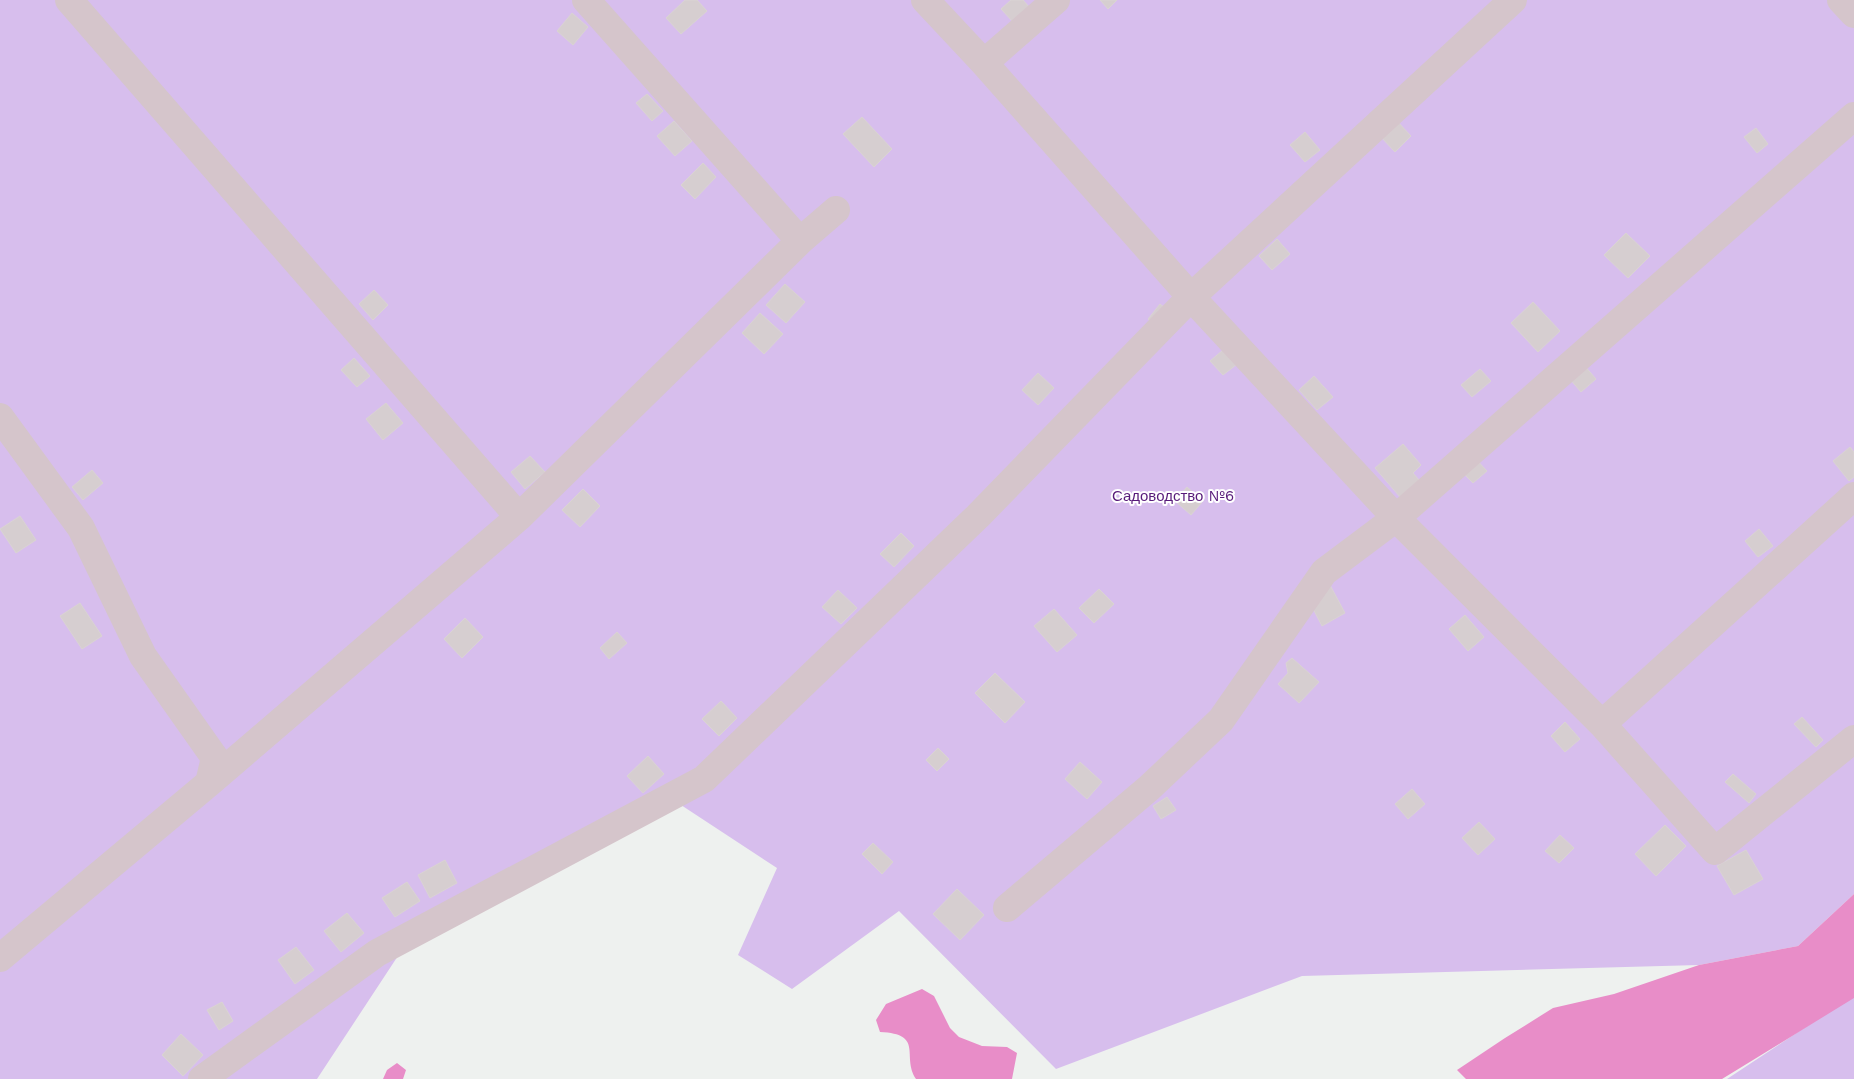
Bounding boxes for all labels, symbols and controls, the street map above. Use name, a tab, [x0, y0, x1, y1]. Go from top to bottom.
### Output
park label: Садоводство №6	[1112, 487, 1234, 505]

